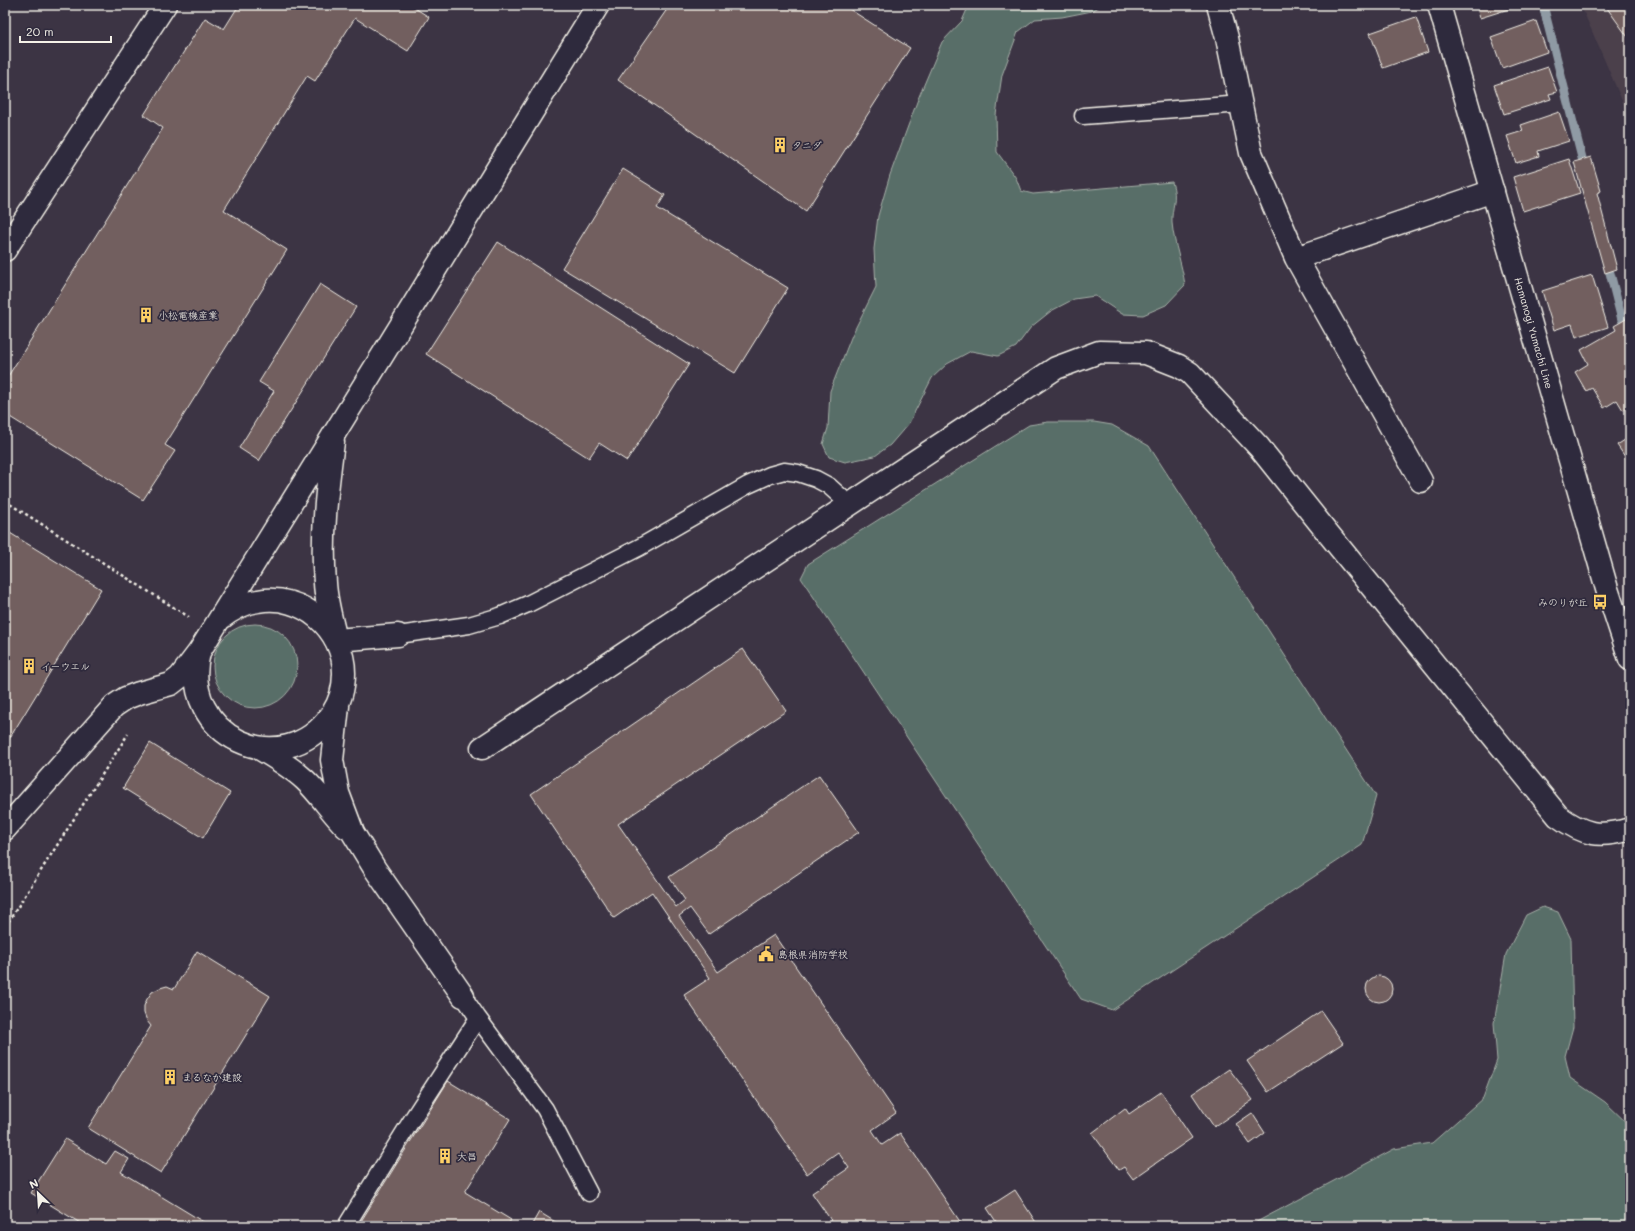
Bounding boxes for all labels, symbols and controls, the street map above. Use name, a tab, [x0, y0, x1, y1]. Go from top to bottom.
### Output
scale bar	[20, 18, 111, 44]
text: 20 m	[26, 23, 54, 39]
building icon: タニダ	[771, 136, 789, 154]
place label: タニダ	[792, 138, 822, 152]
street label: Hamanogi Yumachi Line	[1511, 276, 1557, 390]
building icon: 小松電機産業	[137, 306, 155, 324]
place label: 小松電機産業	[158, 308, 218, 322]
bus stop icon: みのりが丘	[1591, 593, 1609, 611]
place label: みのりが丘	[1538, 595, 1588, 609]
building icon: イーウエル	[20, 657, 38, 675]
place label: イーウエル	[41, 659, 90, 673]
public building icon: 島根県消防学校	[757, 945, 775, 963]
place label: 島根県消防学校	[778, 947, 848, 961]
building icon: まるなか建設	[161, 1068, 179, 1086]
place label: まるなか建設	[182, 1070, 242, 1084]
building icon: 大昌	[436, 1147, 454, 1165]
place label: 大昌	[457, 1149, 477, 1163]
north arrow	[18, 1173, 58, 1213]
text: N	[27, 1175, 41, 1192]

